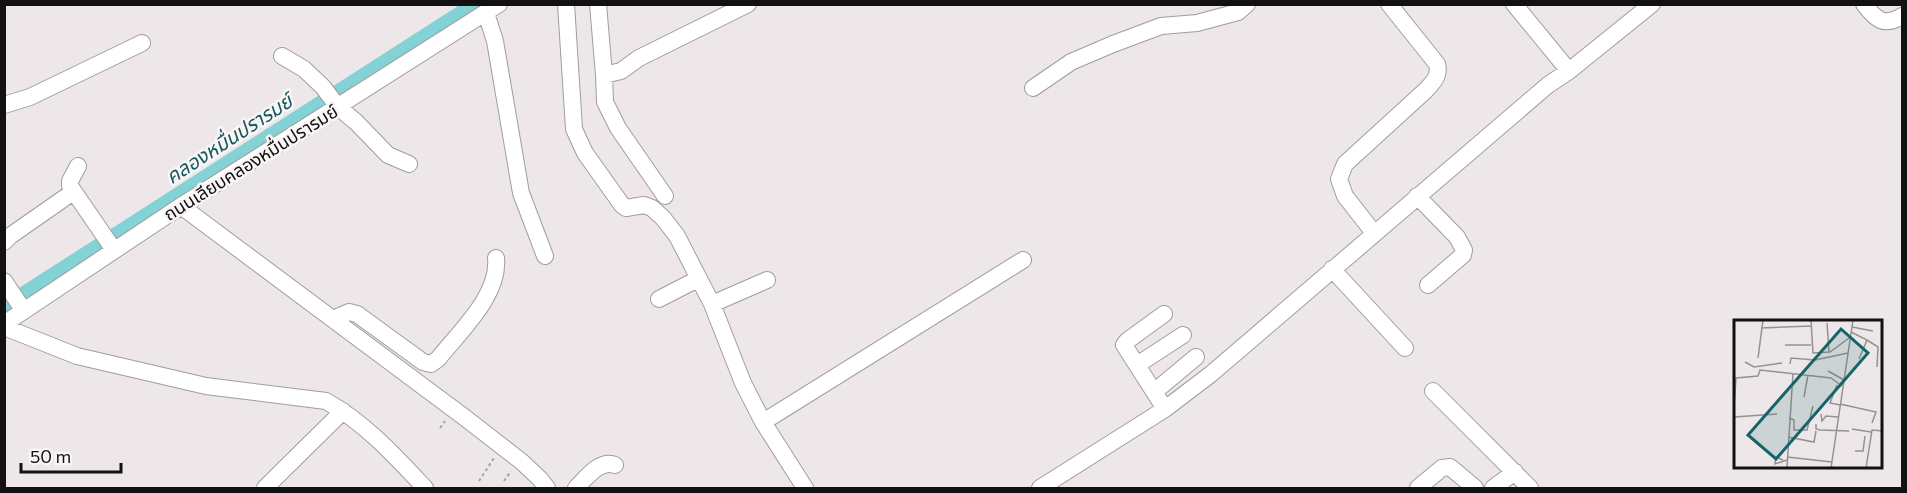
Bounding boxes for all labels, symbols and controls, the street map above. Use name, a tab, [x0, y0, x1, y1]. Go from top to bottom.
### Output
water label: คลองหมื่นปรารมย์	[160, 85, 300, 188]
street label: ถนนเลียบคลองหมื่นปรารมย์	[159, 99, 342, 225]
inset map	[1734, 320, 1883, 469]
scale bar	[21, 436, 122, 474]
text: 50 m	[30, 445, 71, 467]

